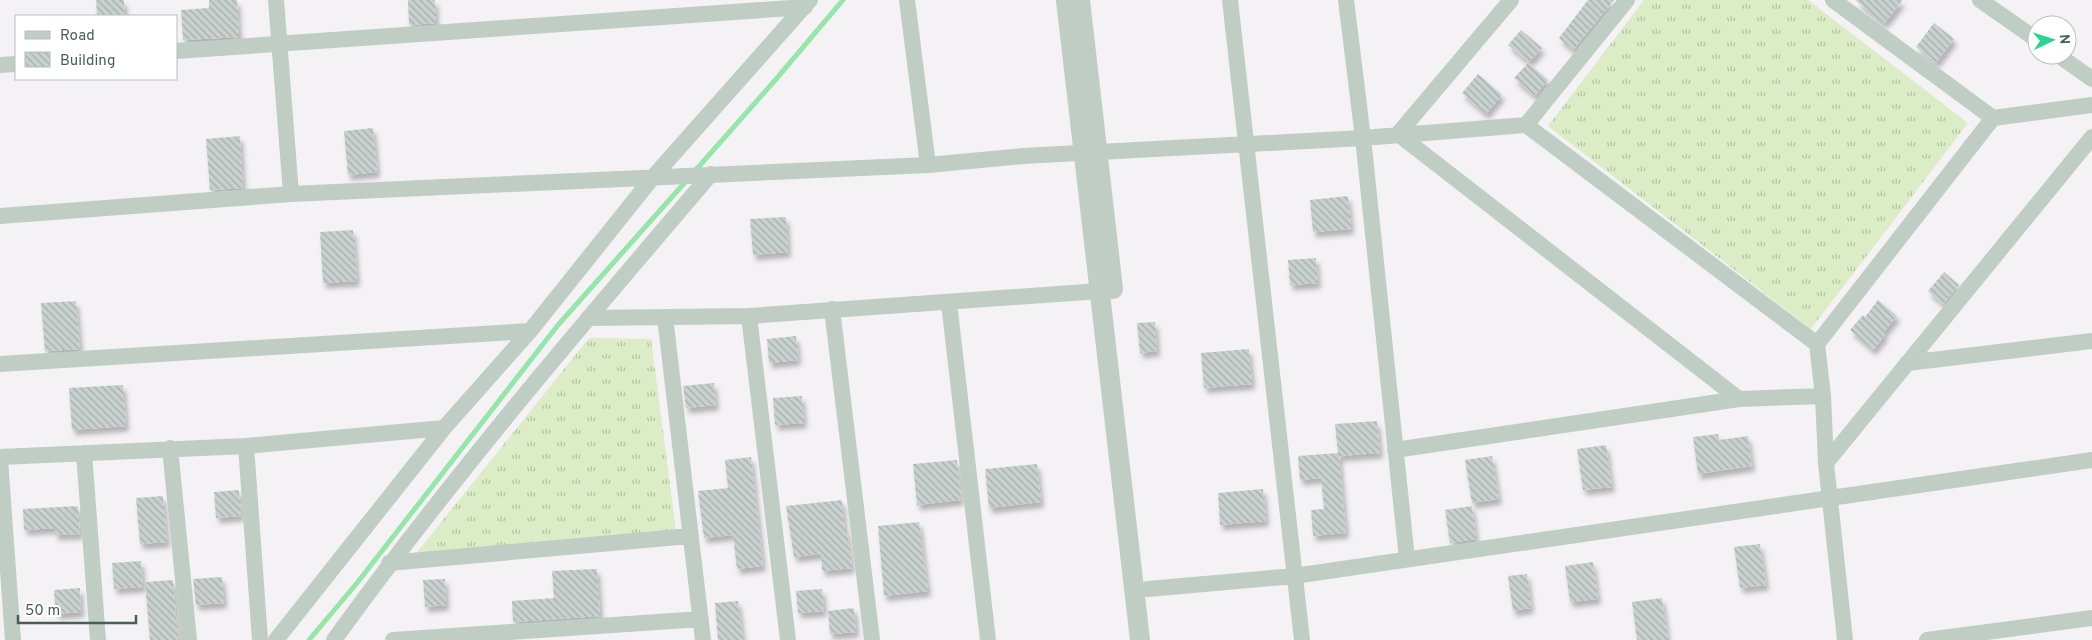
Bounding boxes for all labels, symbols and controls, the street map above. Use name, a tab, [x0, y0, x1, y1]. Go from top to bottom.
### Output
legend	[15, 15, 178, 80]
north arrow	[2027, 15, 2077, 65]
text: Road	[60, 27, 95, 46]
text: N	[2055, 34, 2072, 45]
text: Building	[60, 52, 115, 71]
scale bar	[18, 592, 135, 624]
text: 50 m	[25, 602, 60, 621]

